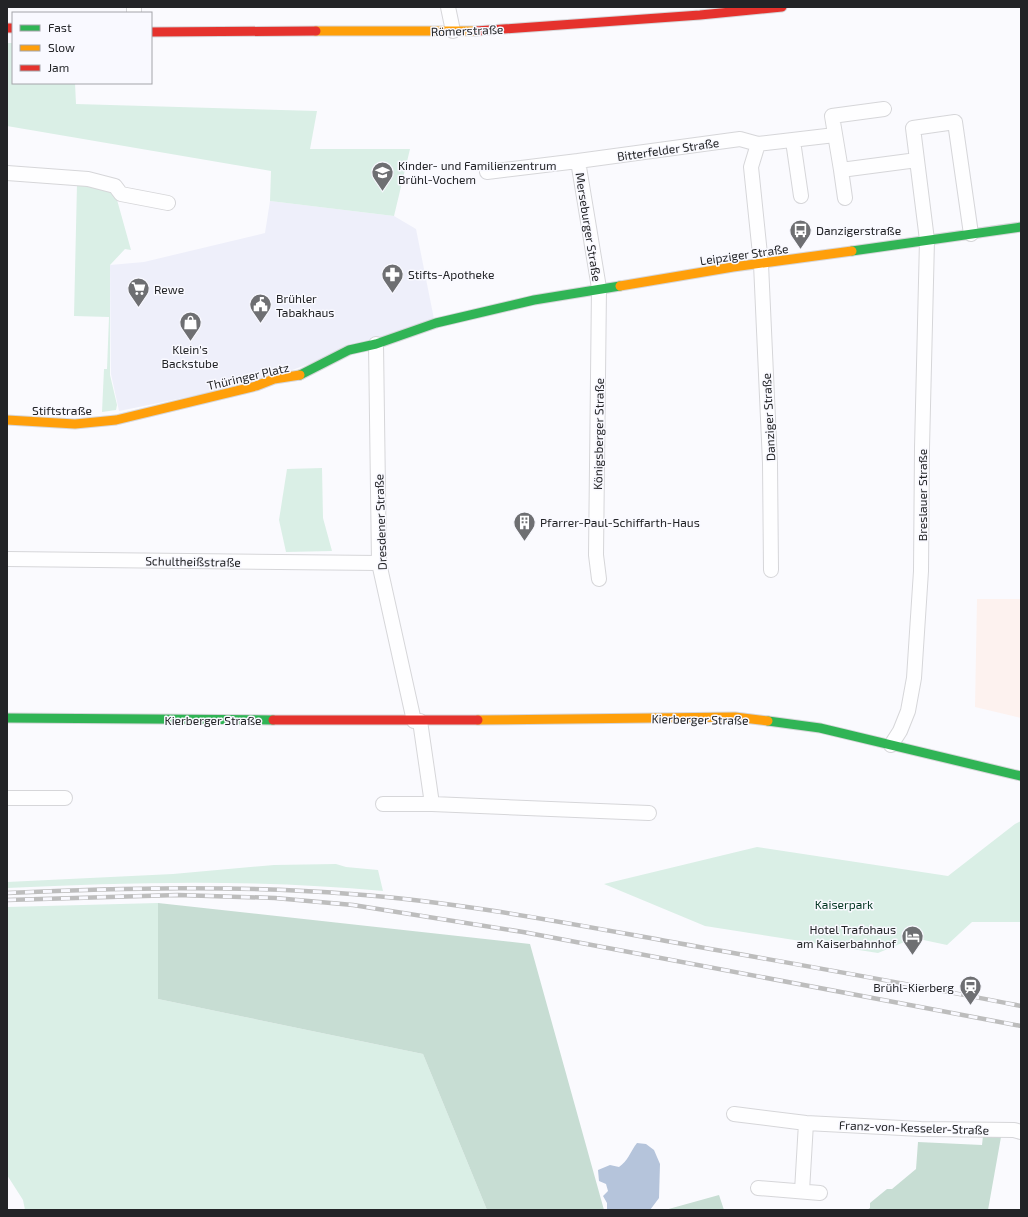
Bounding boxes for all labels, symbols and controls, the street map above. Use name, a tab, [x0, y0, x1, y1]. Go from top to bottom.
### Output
legend	[12, 12, 152, 84]
text: Fast	[48, 20, 72, 34]
street label: Römerstraße	[430, 22, 504, 38]
text: Slow	[48, 40, 75, 54]
text: Jam	[48, 60, 69, 74]
street label: Bitterfelder Straße	[616, 135, 720, 163]
place label: Kinder- und Familienzentrum Brühl-Vochem	[398, 158, 557, 186]
school or university icon: Kinder- und Familienzentrum Brühl-Vochem	[370, 159, 396, 192]
street label: Merseburger Straße	[573, 171, 605, 283]
bus stop icon: Danzigerstraße	[788, 217, 814, 250]
place label: Danzigerstraße	[816, 223, 901, 237]
street label: Leipziger Straße	[699, 241, 789, 267]
pharmacy icon: Stifts-Apotheke	[379, 261, 405, 294]
place label: Stifts-Apotheke	[408, 267, 494, 281]
supermarket icon: Rewe	[126, 276, 152, 309]
place label: Rewe	[154, 282, 184, 296]
place label: Brühler Tabakhaus	[276, 291, 334, 319]
public building icon: Brühler Tabakhaus	[247, 292, 273, 325]
shop icon: Klein's Backstube	[177, 309, 203, 342]
place label: Klein's Backstube	[162, 342, 218, 370]
street label: Thüringer Platz	[206, 360, 290, 392]
street label: Danziger Straße	[759, 373, 777, 461]
street label: Königsberger Straße	[590, 378, 606, 490]
street label: Stiftstraße	[32, 403, 92, 417]
street label: Breslauer Straße	[915, 449, 929, 541]
street label: Dresdener Straße	[371, 474, 389, 570]
building icon: Pfarrer-Paul-Schiffarth-Haus	[511, 509, 537, 542]
place label: Pfarrer-Paul-Schiffarth-Haus	[540, 515, 700, 529]
street label: Schultheißstraße	[145, 553, 241, 569]
street label: Kierberger Straße	[651, 711, 749, 727]
street label: Kierberger Straße	[165, 713, 261, 727]
park label: Kaiserpark	[815, 897, 873, 911]
place label: Hotel Trafohaus am Kaiserbahnhof	[797, 922, 896, 950]
hotel icon: Hotel Trafohaus am Kaiserbahnhof	[899, 923, 925, 956]
station icon: Brühl-Kierberg	[957, 974, 983, 1007]
place label: Brühl-Kierberg	[873, 980, 954, 994]
street label: Franz-von-Kesseler-Straße	[839, 1117, 989, 1137]

